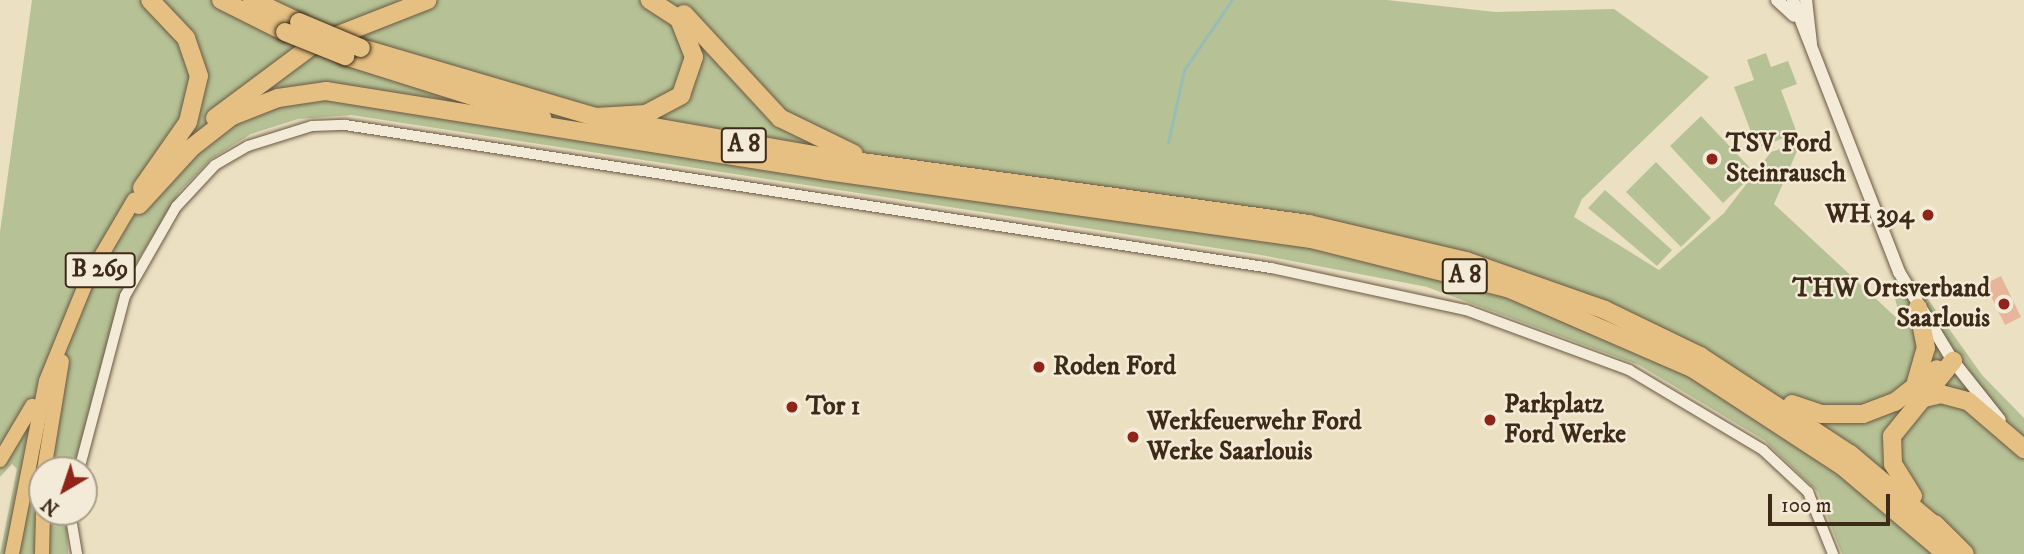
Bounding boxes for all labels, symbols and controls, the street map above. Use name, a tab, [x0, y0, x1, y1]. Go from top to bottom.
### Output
road number: A 8	[720, 125, 768, 166]
place label: TSV Ford Steinrausch	[1726, 128, 1846, 190]
marker: TSV Ford Steinrausch	[1704, 151, 1720, 167]
place label: WH 394	[1825, 199, 1914, 231]
marker: WH 394	[1920, 207, 1936, 223]
road number: B 269	[63, 249, 137, 290]
road number: A 8	[1440, 256, 1490, 296]
place label: THW Ortsverband Saarlouis	[1792, 273, 1990, 334]
marker: THW Ortsverband Saarlouis	[1996, 296, 2012, 312]
place label: Roden Ford	[1053, 351, 1176, 383]
marker: Roden Ford	[1031, 359, 1047, 375]
place label: Parkplatz Ford Werke	[1504, 389, 1626, 450]
place label: Tor 1	[806, 391, 860, 423]
marker: Tor 1	[784, 399, 800, 415]
place label: Werkfeuerwehr Ford Werke Saarlouis	[1147, 406, 1361, 467]
marker: Parkplatz Ford Werke	[1482, 412, 1498, 428]
marker: Werkfeuerwehr Ford Werke Saarlouis	[1125, 429, 1141, 445]
north arrow	[28, 456, 98, 526]
scale bar	[1772, 480, 1895, 524]
text: N	[37, 492, 64, 520]
text: 100 m	[1781, 493, 1832, 519]

